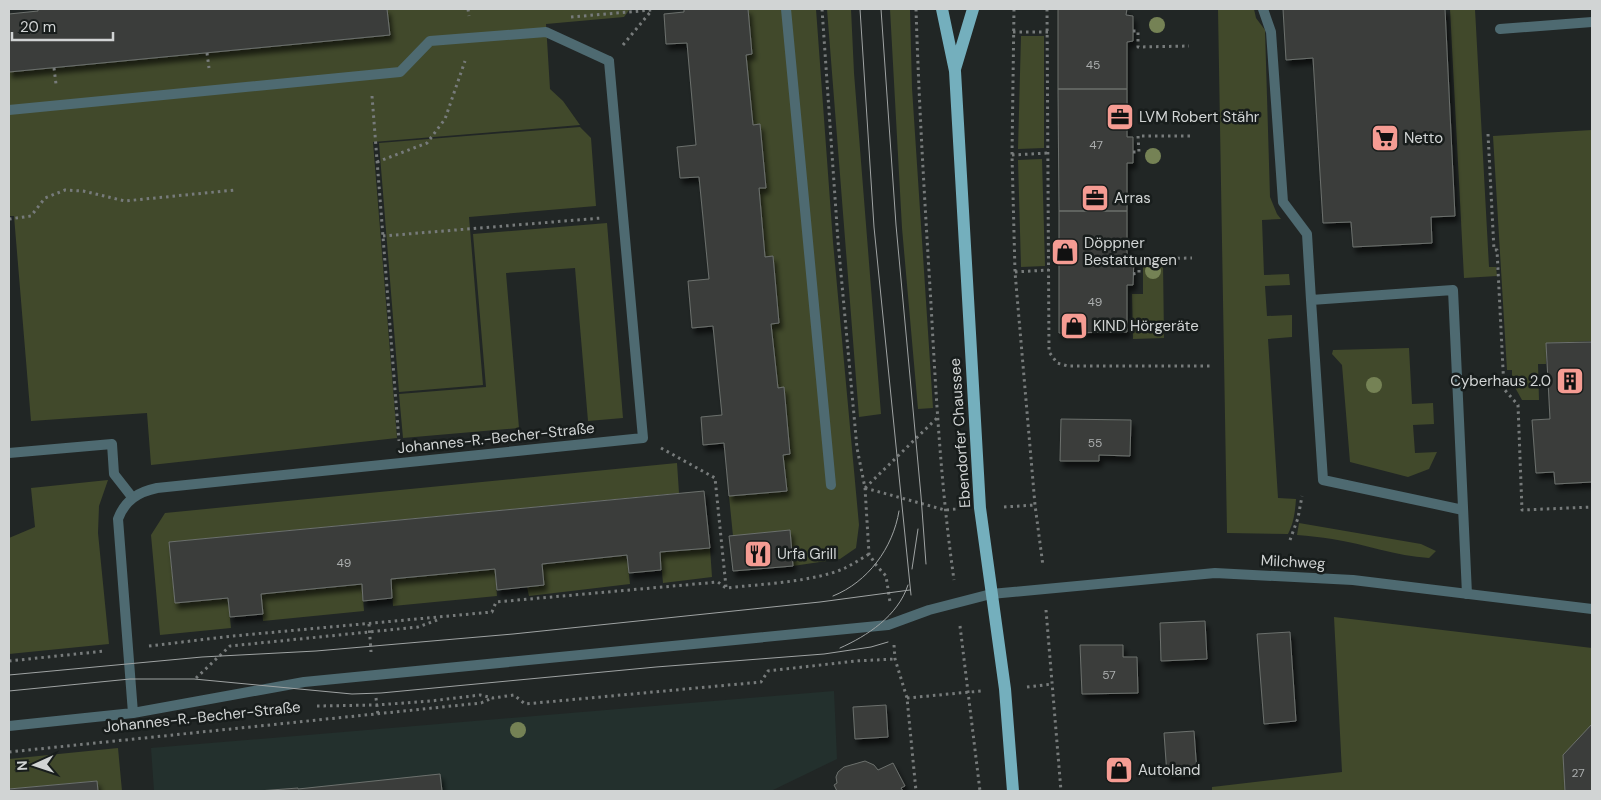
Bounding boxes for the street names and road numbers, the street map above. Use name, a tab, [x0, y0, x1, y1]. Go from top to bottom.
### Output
street label: Ebendorfer Chaussee	[945, 358, 975, 508]
street label: Johannes-R.-Becher-Straße	[396, 418, 596, 458]
street label: Milchweg	[1260, 550, 1326, 574]
street label: Johannes-R.-Becher-Straße	[102, 697, 302, 737]

